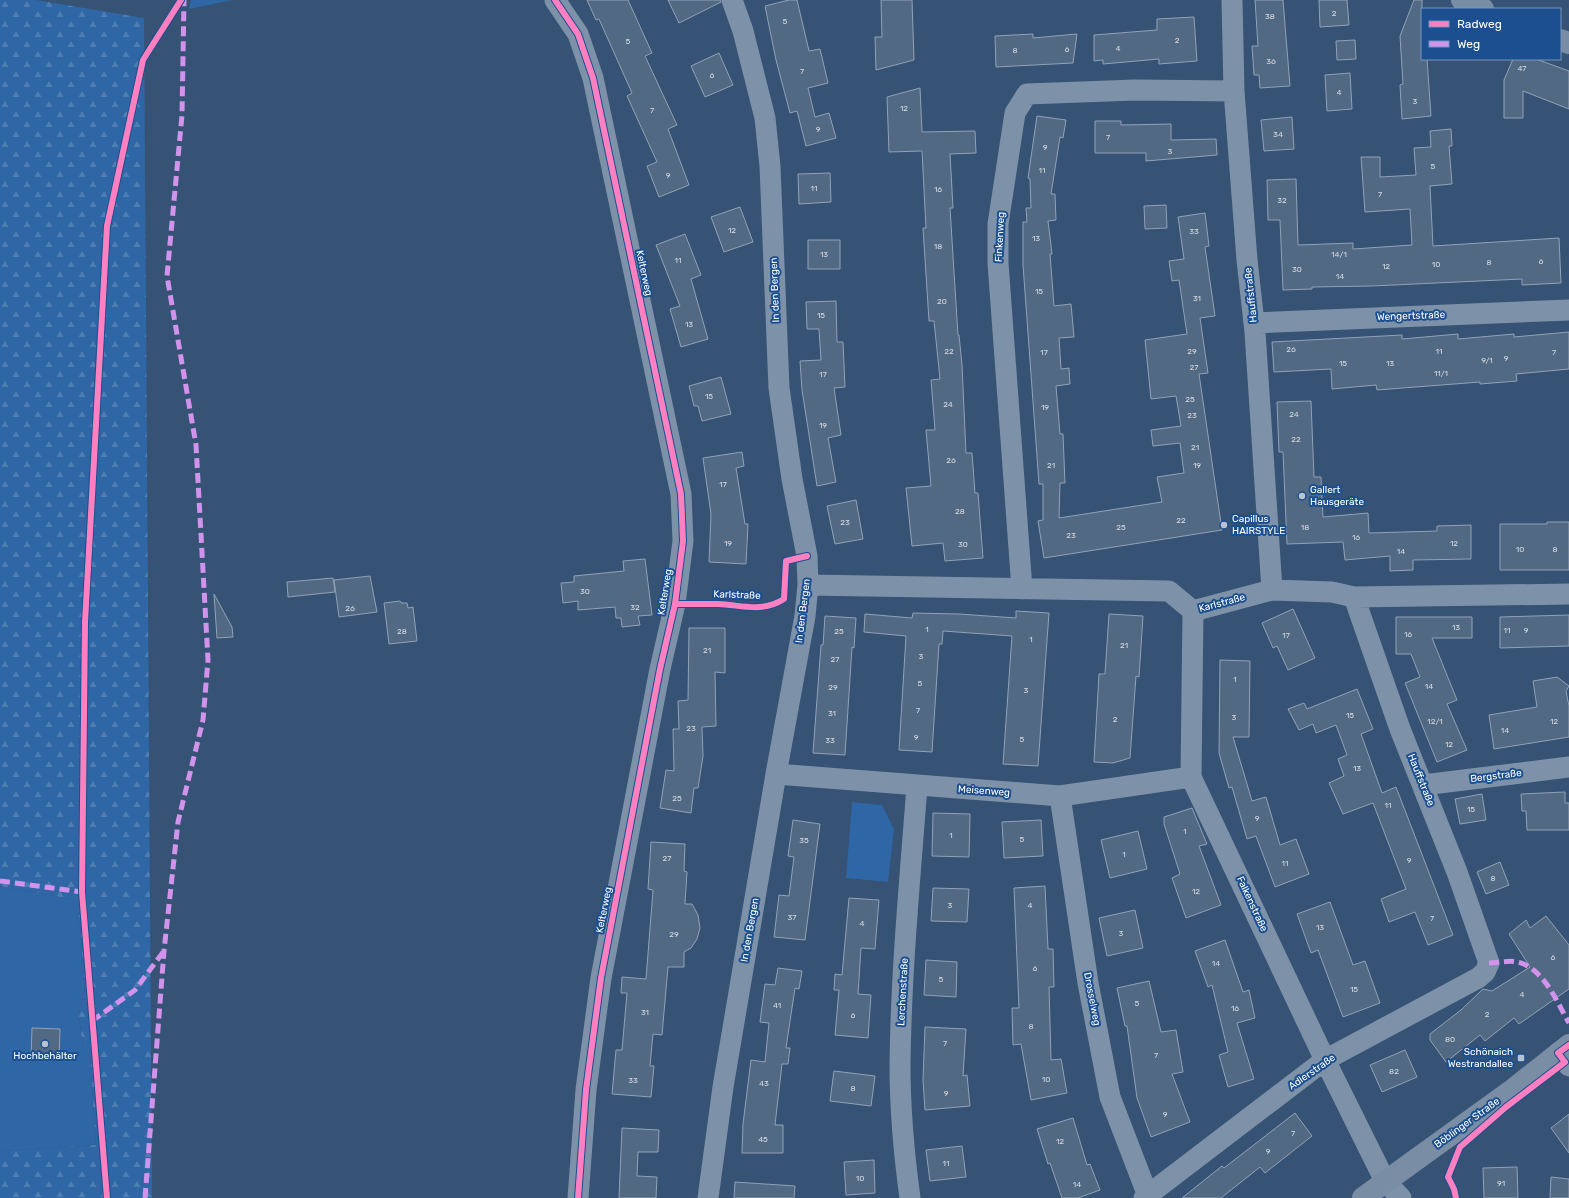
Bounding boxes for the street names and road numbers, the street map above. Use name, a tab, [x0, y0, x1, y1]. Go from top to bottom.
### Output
street label: Finkenweg	[993, 212, 1007, 262]
street label: Kelterweg	[633, 249, 655, 297]
street label: In den Bergen	[768, 257, 782, 323]
street label: Hauffstraße	[1242, 266, 1260, 323]
street label: Wengertstraße	[1377, 309, 1446, 323]
street label: Kelterweg	[655, 568, 675, 616]
street label: In den Bergen	[793, 578, 813, 644]
street label: Karlstraße	[713, 588, 761, 602]
street label: Karlstraße	[1198, 591, 1247, 615]
street label: Hauffstraße	[1405, 752, 1437, 808]
street label: Bergstraße	[1470, 767, 1523, 785]
street label: Meisenweg	[958, 783, 1010, 799]
street label: Falkenstraße	[1234, 874, 1270, 934]
street label: Kelterweg	[594, 886, 614, 934]
street label: In den Bergen	[738, 897, 762, 963]
street label: Lerchenstraße	[895, 957, 911, 1026]
street label: Drosselweg	[1081, 971, 1103, 1027]
street label: Adlerstraße	[1286, 1051, 1338, 1092]
street label: Böblinger Straße	[1432, 1095, 1502, 1151]

